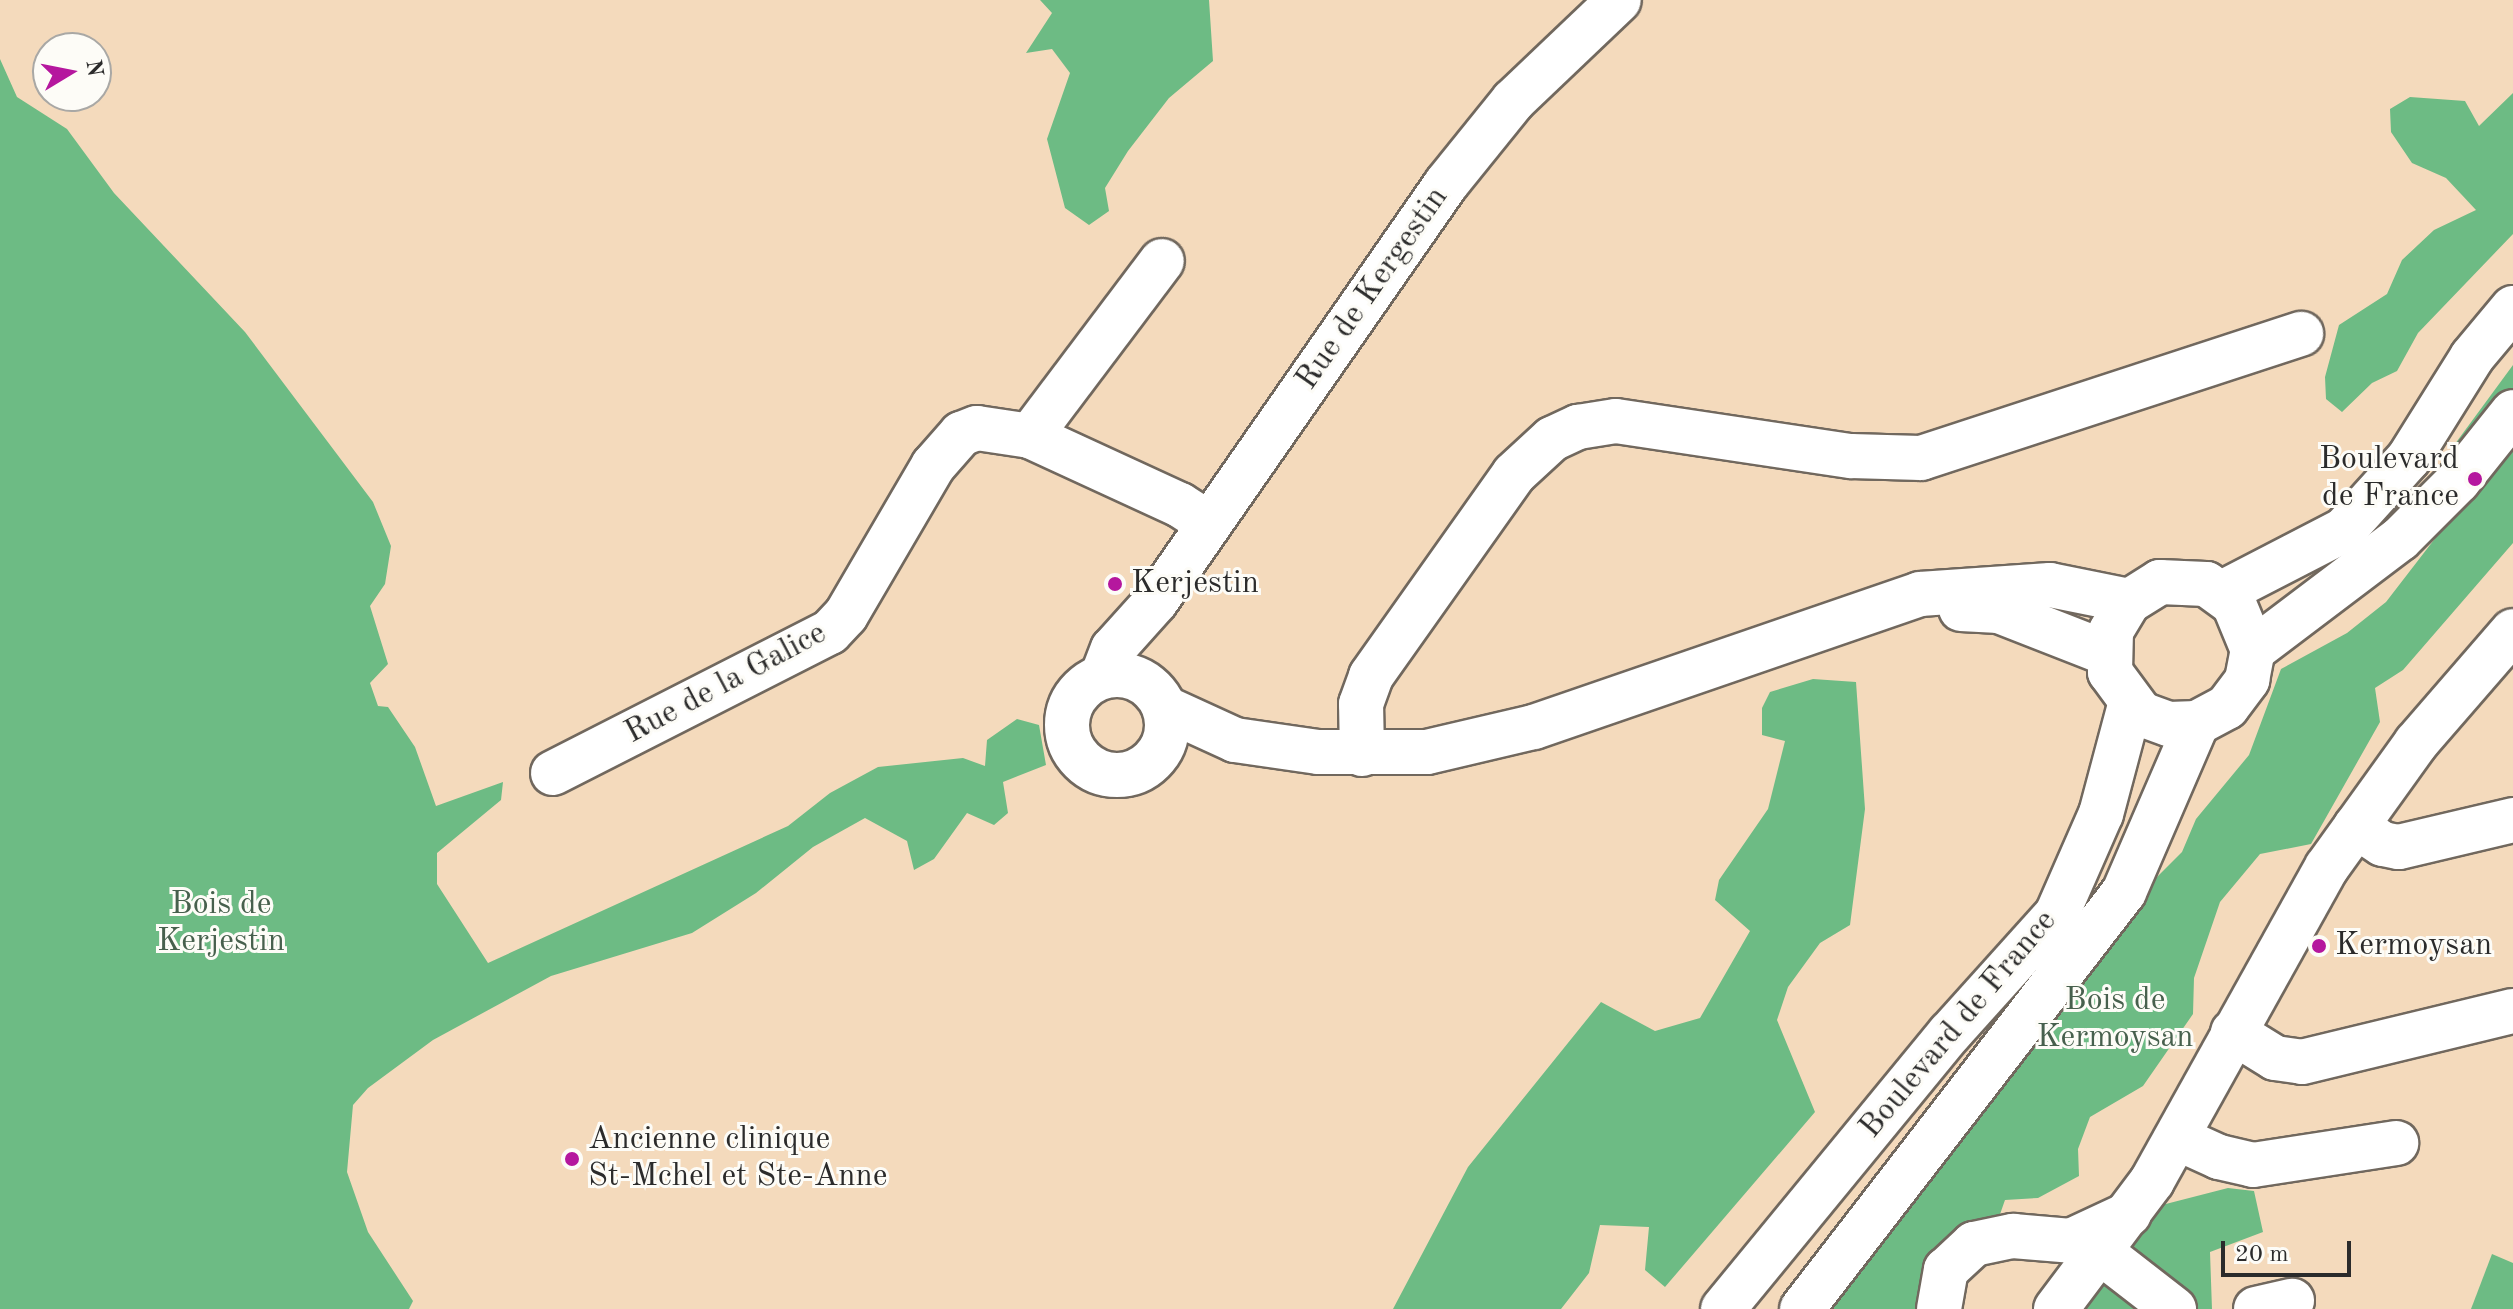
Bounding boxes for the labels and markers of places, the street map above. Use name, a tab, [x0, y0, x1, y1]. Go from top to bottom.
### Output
place label: Boulevard de France	[2319, 442, 2459, 517]
marker: Boulevard de France	[2466, 470, 2484, 488]
place label: Kerjestin	[1131, 565, 1259, 603]
marker: Kerjestin	[1106, 575, 1124, 593]
place label: Kermoysan	[2335, 927, 2492, 965]
marker: Kermoysan	[2310, 937, 2328, 955]
place label: Ancienne clinique St-Mchel et Ste-Anne	[588, 1122, 888, 1197]
marker: Ancienne clinique St-Mchel et Ste-Anne	[563, 1150, 581, 1168]

